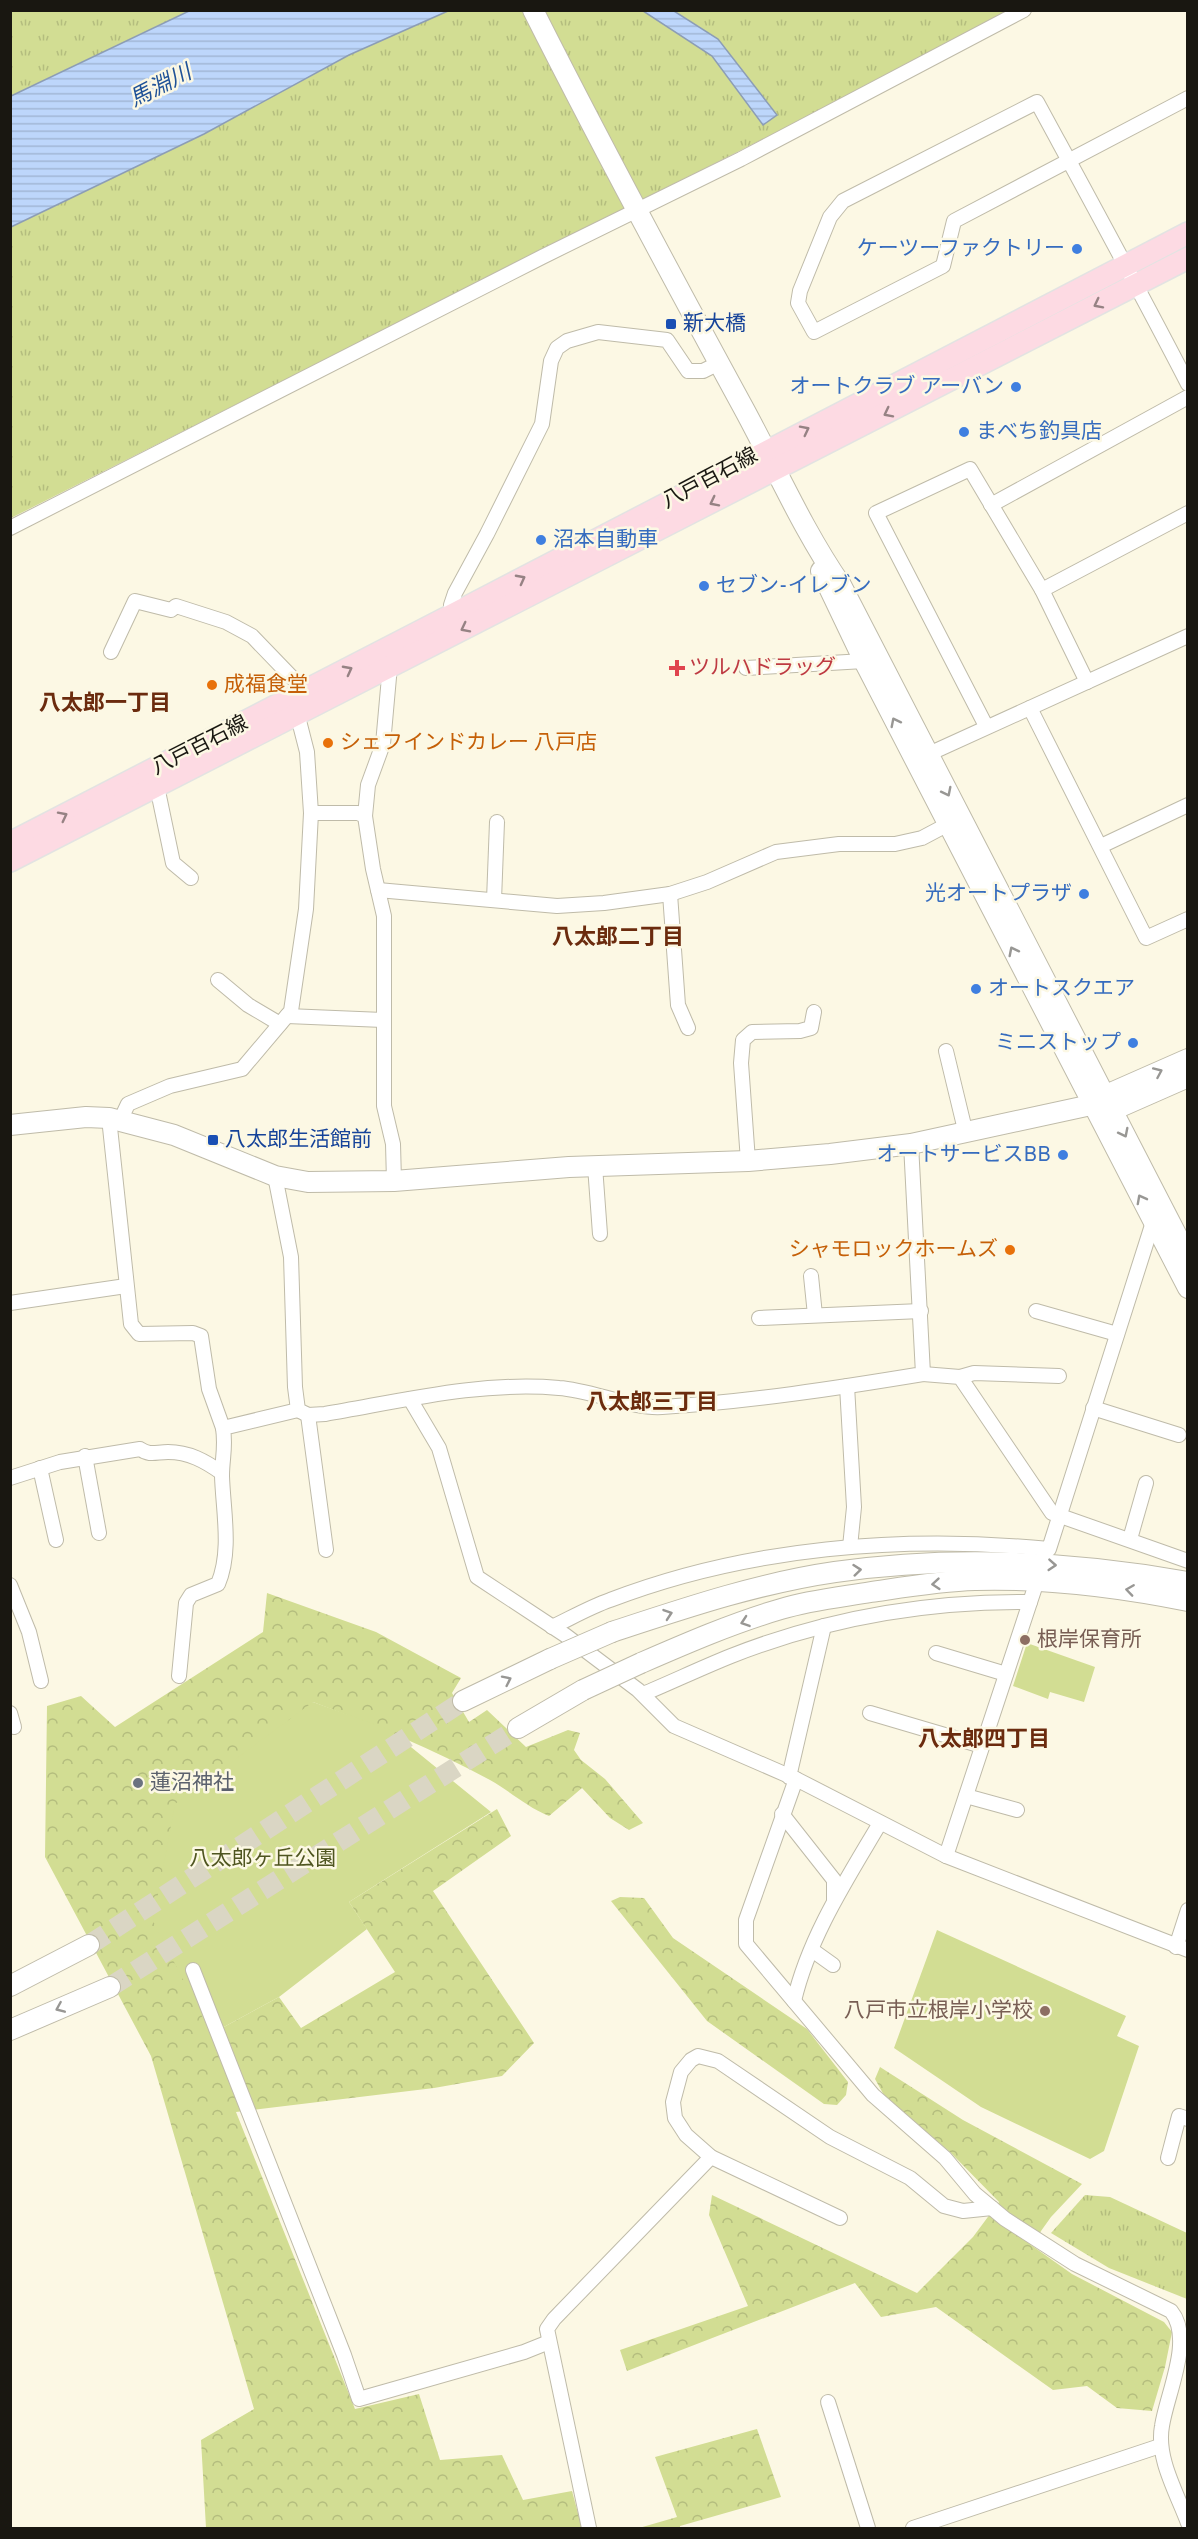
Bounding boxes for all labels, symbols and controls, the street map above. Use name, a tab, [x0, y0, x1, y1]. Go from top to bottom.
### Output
water label: 馬淵川	[125, 59, 198, 114]
place label: ケーツーファクトリー	[857, 236, 1065, 263]
marker: ケーツーファクトリー	[1070, 242, 1084, 256]
one-way arrow	[1094, 297, 1105, 308]
place label: 新大橋	[683, 311, 746, 338]
marker: 新大橋	[664, 317, 678, 331]
place label: オートクラブ アーバン	[789, 374, 1004, 401]
marker: オートクラブ アーバン	[1009, 380, 1023, 394]
one-way arrow	[883, 405, 894, 417]
place label: まべち釣具店	[976, 419, 1102, 446]
one-way arrow	[799, 425, 810, 437]
marker: まべち釣具店	[957, 425, 971, 439]
street label: 八戸百石線	[657, 442, 763, 516]
one-way arrow	[710, 494, 721, 506]
place label: 沼本自動車	[553, 527, 658, 554]
marker: 沼本自動車	[534, 533, 548, 547]
place label: セブン-イレブン	[716, 573, 871, 600]
one-way arrow	[515, 575, 525, 586]
marker: セブン-イレブン	[697, 579, 711, 593]
one-way arrow	[461, 621, 472, 632]
place label: ツルハドラッグ	[689, 655, 836, 682]
marker: ツルハドラッグ	[670, 661, 684, 675]
one-way arrow	[342, 666, 353, 677]
place label: 成福食堂	[224, 672, 308, 699]
marker: 成福食堂	[205, 678, 219, 692]
district label: 八太郎一丁目	[39, 691, 171, 718]
street label: 八戸百石線	[147, 710, 253, 782]
one-way arrow	[891, 718, 902, 728]
place label: シェフインドカレー 八戸店	[340, 730, 597, 757]
marker: シェフインドカレー 八戸店	[321, 736, 335, 750]
one-way arrow	[940, 785, 951, 796]
one-way arrow	[56, 812, 67, 824]
place label: 光オートプラザ	[925, 881, 1072, 908]
marker: 光オートプラザ	[1077, 887, 1091, 901]
district label: 八太郎二丁目	[552, 925, 684, 952]
one-way arrow	[1009, 947, 1020, 958]
place label: オートスクエア	[988, 976, 1135, 1003]
marker: オートスクエア	[969, 982, 983, 996]
place label: ミニストップ	[995, 1030, 1121, 1057]
marker: ミニストップ	[1126, 1036, 1140, 1050]
one-way arrow	[1151, 1067, 1162, 1079]
one-way arrow	[1117, 1126, 1128, 1137]
place label: 八太郎生活館前	[225, 1127, 372, 1154]
marker: 八太郎生活館前	[206, 1133, 220, 1147]
place label: オートサービスBB	[877, 1142, 1051, 1169]
marker: オートサービスBB	[1056, 1148, 1070, 1162]
one-way arrow	[1137, 1195, 1148, 1205]
place label: シャモロックホームズ	[789, 1237, 998, 1264]
marker: シャモロックホームズ	[1003, 1243, 1017, 1257]
district label: 八太郎三丁目	[586, 1390, 718, 1417]
one-way arrow	[1048, 1558, 1057, 1571]
one-way arrow	[853, 1564, 862, 1577]
one-way arrow	[931, 1577, 940, 1590]
one-way arrow	[1125, 1585, 1135, 1597]
one-way arrow	[662, 1608, 673, 1621]
one-way arrow	[740, 1614, 751, 1627]
place label: 根岸保育所	[1037, 1627, 1142, 1654]
marker: 根岸保育所	[1018, 1633, 1032, 1647]
one-way arrow	[500, 1675, 511, 1687]
district label: 八太郎四丁目	[918, 1727, 1050, 1754]
place label: 蓮沼神社	[150, 1770, 234, 1797]
marker: 蓮沼神社	[131, 1776, 145, 1790]
park label: 八太郎ヶ丘公園	[190, 1846, 337, 1873]
place label: 八戸市立根岸小学校	[844, 1998, 1033, 2025]
one-way arrow	[56, 2001, 67, 2013]
marker: 八戸市立根岸小学校	[1038, 2004, 1052, 2018]

